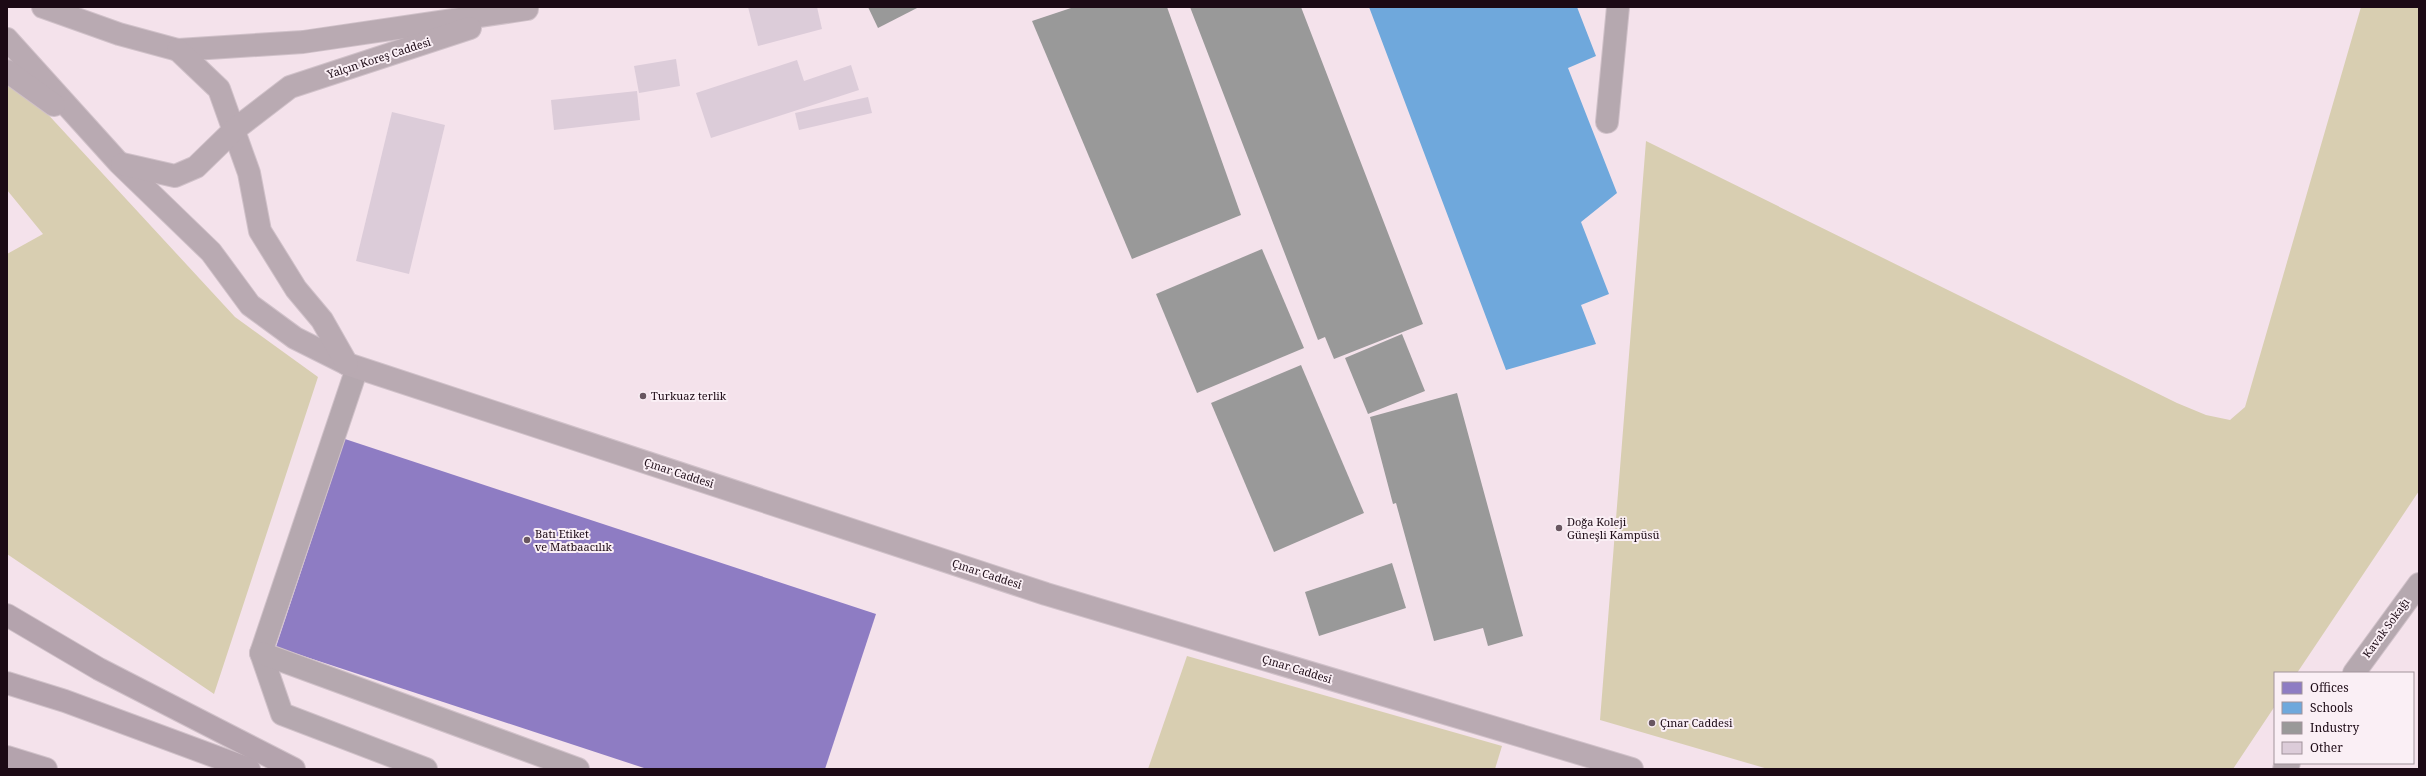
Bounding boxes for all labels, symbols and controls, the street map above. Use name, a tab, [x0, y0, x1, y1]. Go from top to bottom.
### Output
street label: Yalçın Koreş Caddesi	[324, 34, 433, 82]
place label: Turkuaz terlik	[651, 388, 727, 403]
marker: Turkuaz terlik	[638, 391, 648, 401]
street label: Çınar Caddesi	[642, 454, 716, 491]
place label: Doğa Koleji Güneşli Kampüsü	[1567, 514, 1660, 542]
marker: Doğa Koleji Güneşli Kampüsü	[1554, 523, 1564, 533]
place label: Batı Etiket ve Matbaacılık	[535, 526, 612, 554]
marker: Batı Etiket ve Matbaacılık	[522, 535, 532, 545]
street label: Çınar Caddesi	[950, 555, 1024, 592]
street label: Kavak Sokağı	[2359, 595, 2413, 660]
street label: Çınar Caddesi	[1260, 651, 1334, 686]
legend	[2274, 672, 2414, 764]
text: Offices	[2310, 679, 2349, 696]
text: Schools	[2310, 699, 2353, 716]
place label: Çınar Caddesi	[1660, 715, 1733, 730]
marker: Çınar Caddesi	[1647, 718, 1657, 728]
text: Industry	[2310, 719, 2359, 736]
text: Other	[2310, 739, 2343, 756]

